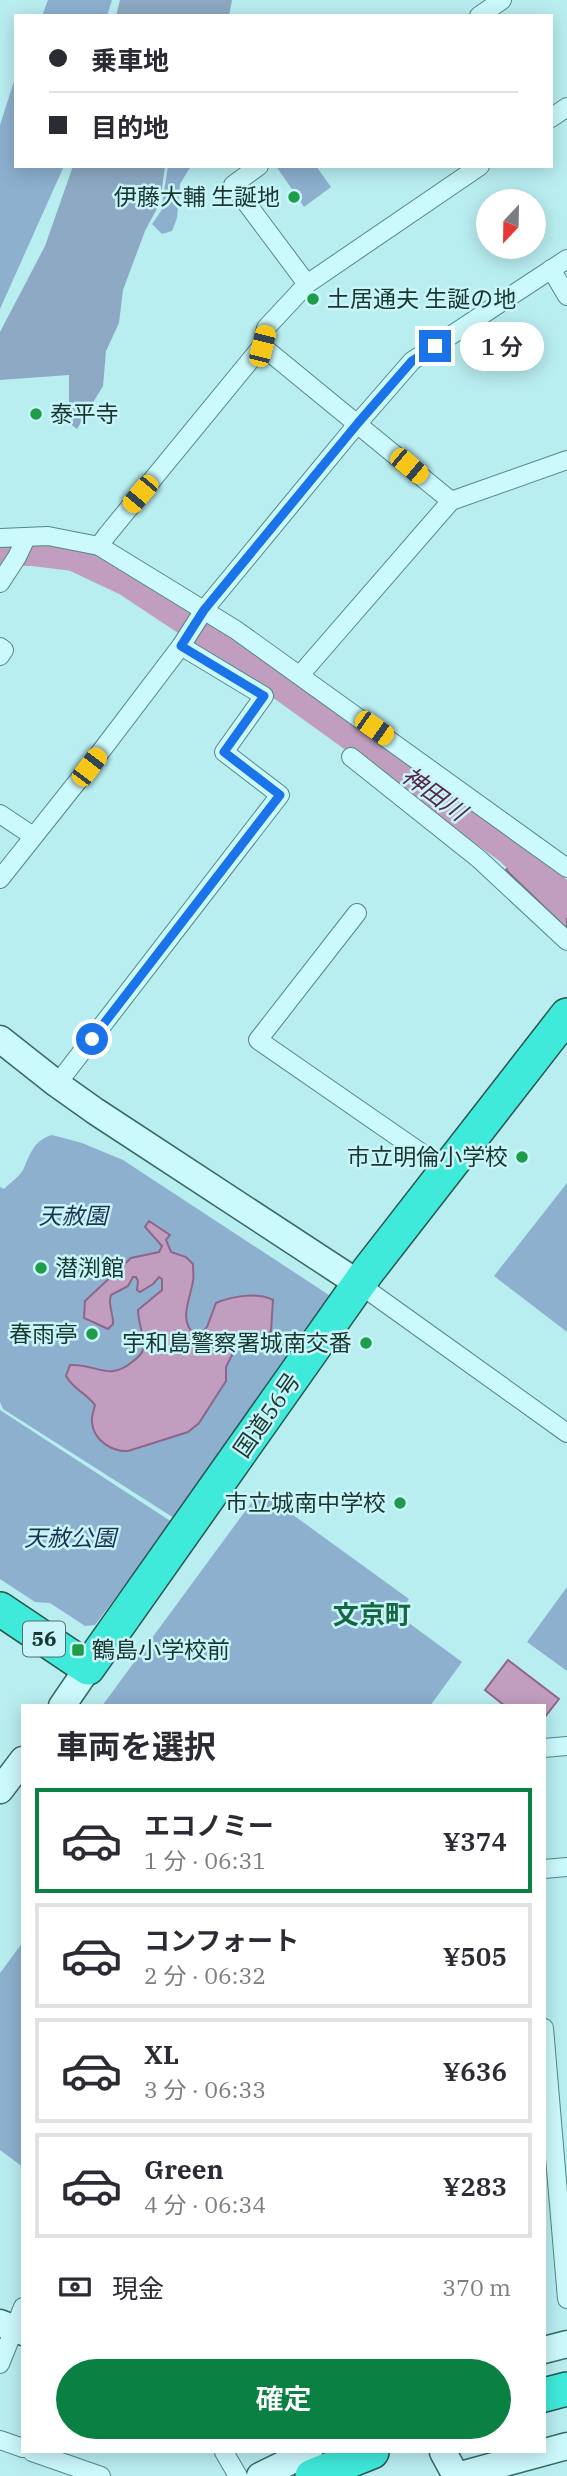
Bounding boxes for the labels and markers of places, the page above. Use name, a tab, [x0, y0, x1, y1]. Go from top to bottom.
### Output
place label: 伊藤大輔 生誕地	[114, 181, 280, 211]
marker: 伊藤大輔 生誕地	[286, 189, 302, 205]
place label: 土居通夫 生誕の地	[327, 283, 516, 313]
marker: 土居通夫 生誕の地	[305, 291, 321, 307]
place label: 泰平寺	[50, 398, 119, 428]
marker: 泰平寺	[28, 406, 44, 422]
place label: 市立明倫小学校	[347, 1141, 508, 1171]
marker: 市立明倫小学校	[514, 1149, 530, 1165]
place label: 潜渕館	[55, 1252, 124, 1282]
marker: 潜渕館	[33, 1260, 49, 1276]
place label: 春雨亭	[9, 1318, 78, 1348]
marker: 春雨亭	[84, 1326, 100, 1342]
place label: 宇和島警察署城南交番	[122, 1327, 352, 1357]
marker: 宇和島警察署城南交番	[358, 1335, 374, 1351]
place label: 市立城南中学校	[225, 1487, 386, 1517]
marker: 市立城南中学校	[392, 1495, 408, 1511]
place label: 鶴島小学校前	[92, 1634, 230, 1664]
marker: 鶴島小学校前	[70, 1642, 86, 1658]

